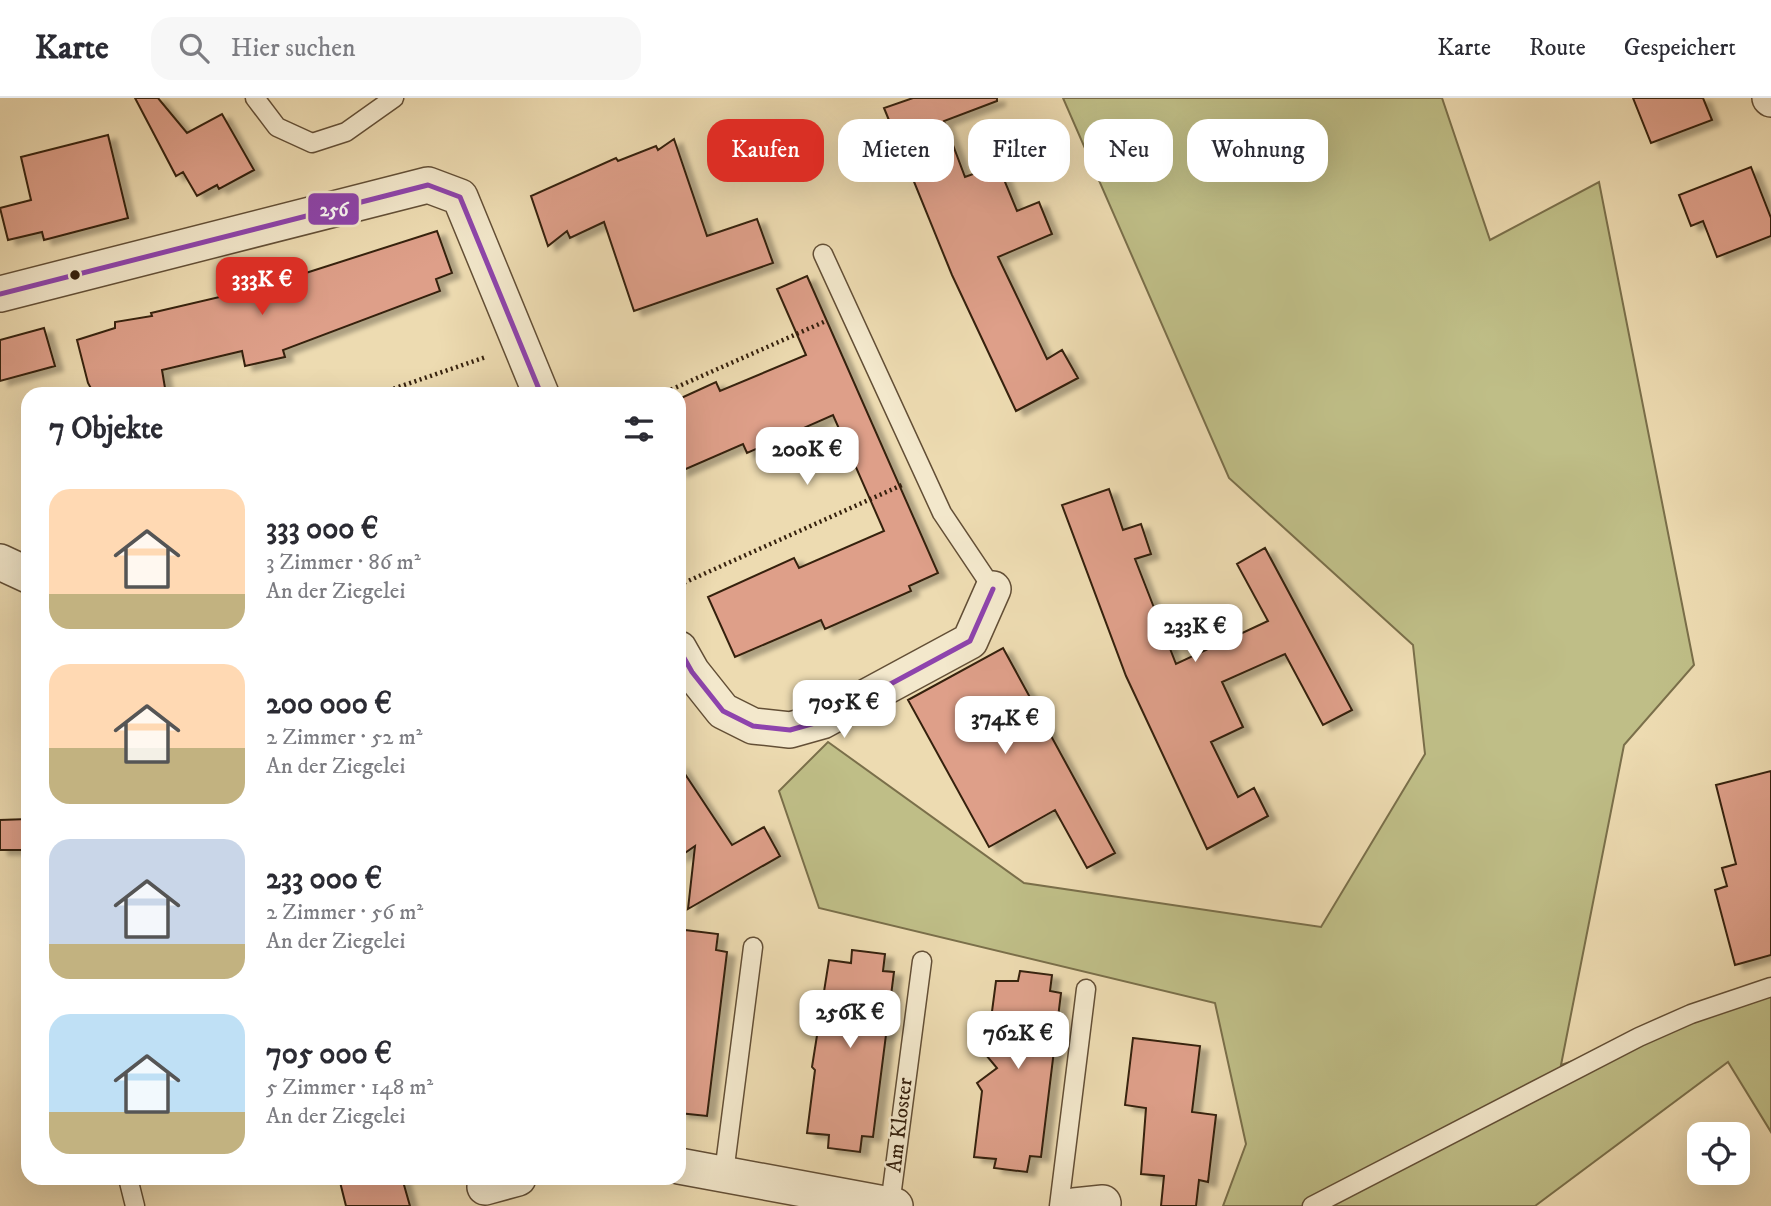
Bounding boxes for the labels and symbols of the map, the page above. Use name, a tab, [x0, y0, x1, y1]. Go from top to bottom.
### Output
line badge: 256	[307, 192, 360, 226]
text: 256	[320, 199, 349, 222]
pin: 333K €	[205, 258, 319, 317]
unlabelled marker	[68, 268, 82, 282]
pin: 200K €	[750, 428, 864, 487]
pin: 233K €	[1138, 604, 1252, 664]
pin: 705K €	[787, 680, 901, 740]
pin: 374K €	[948, 696, 1062, 756]
pin: 256K €	[793, 990, 907, 1050]
pin: 762K €	[961, 1012, 1075, 1071]
street label: Am Kloster	[881, 1076, 919, 1174]

